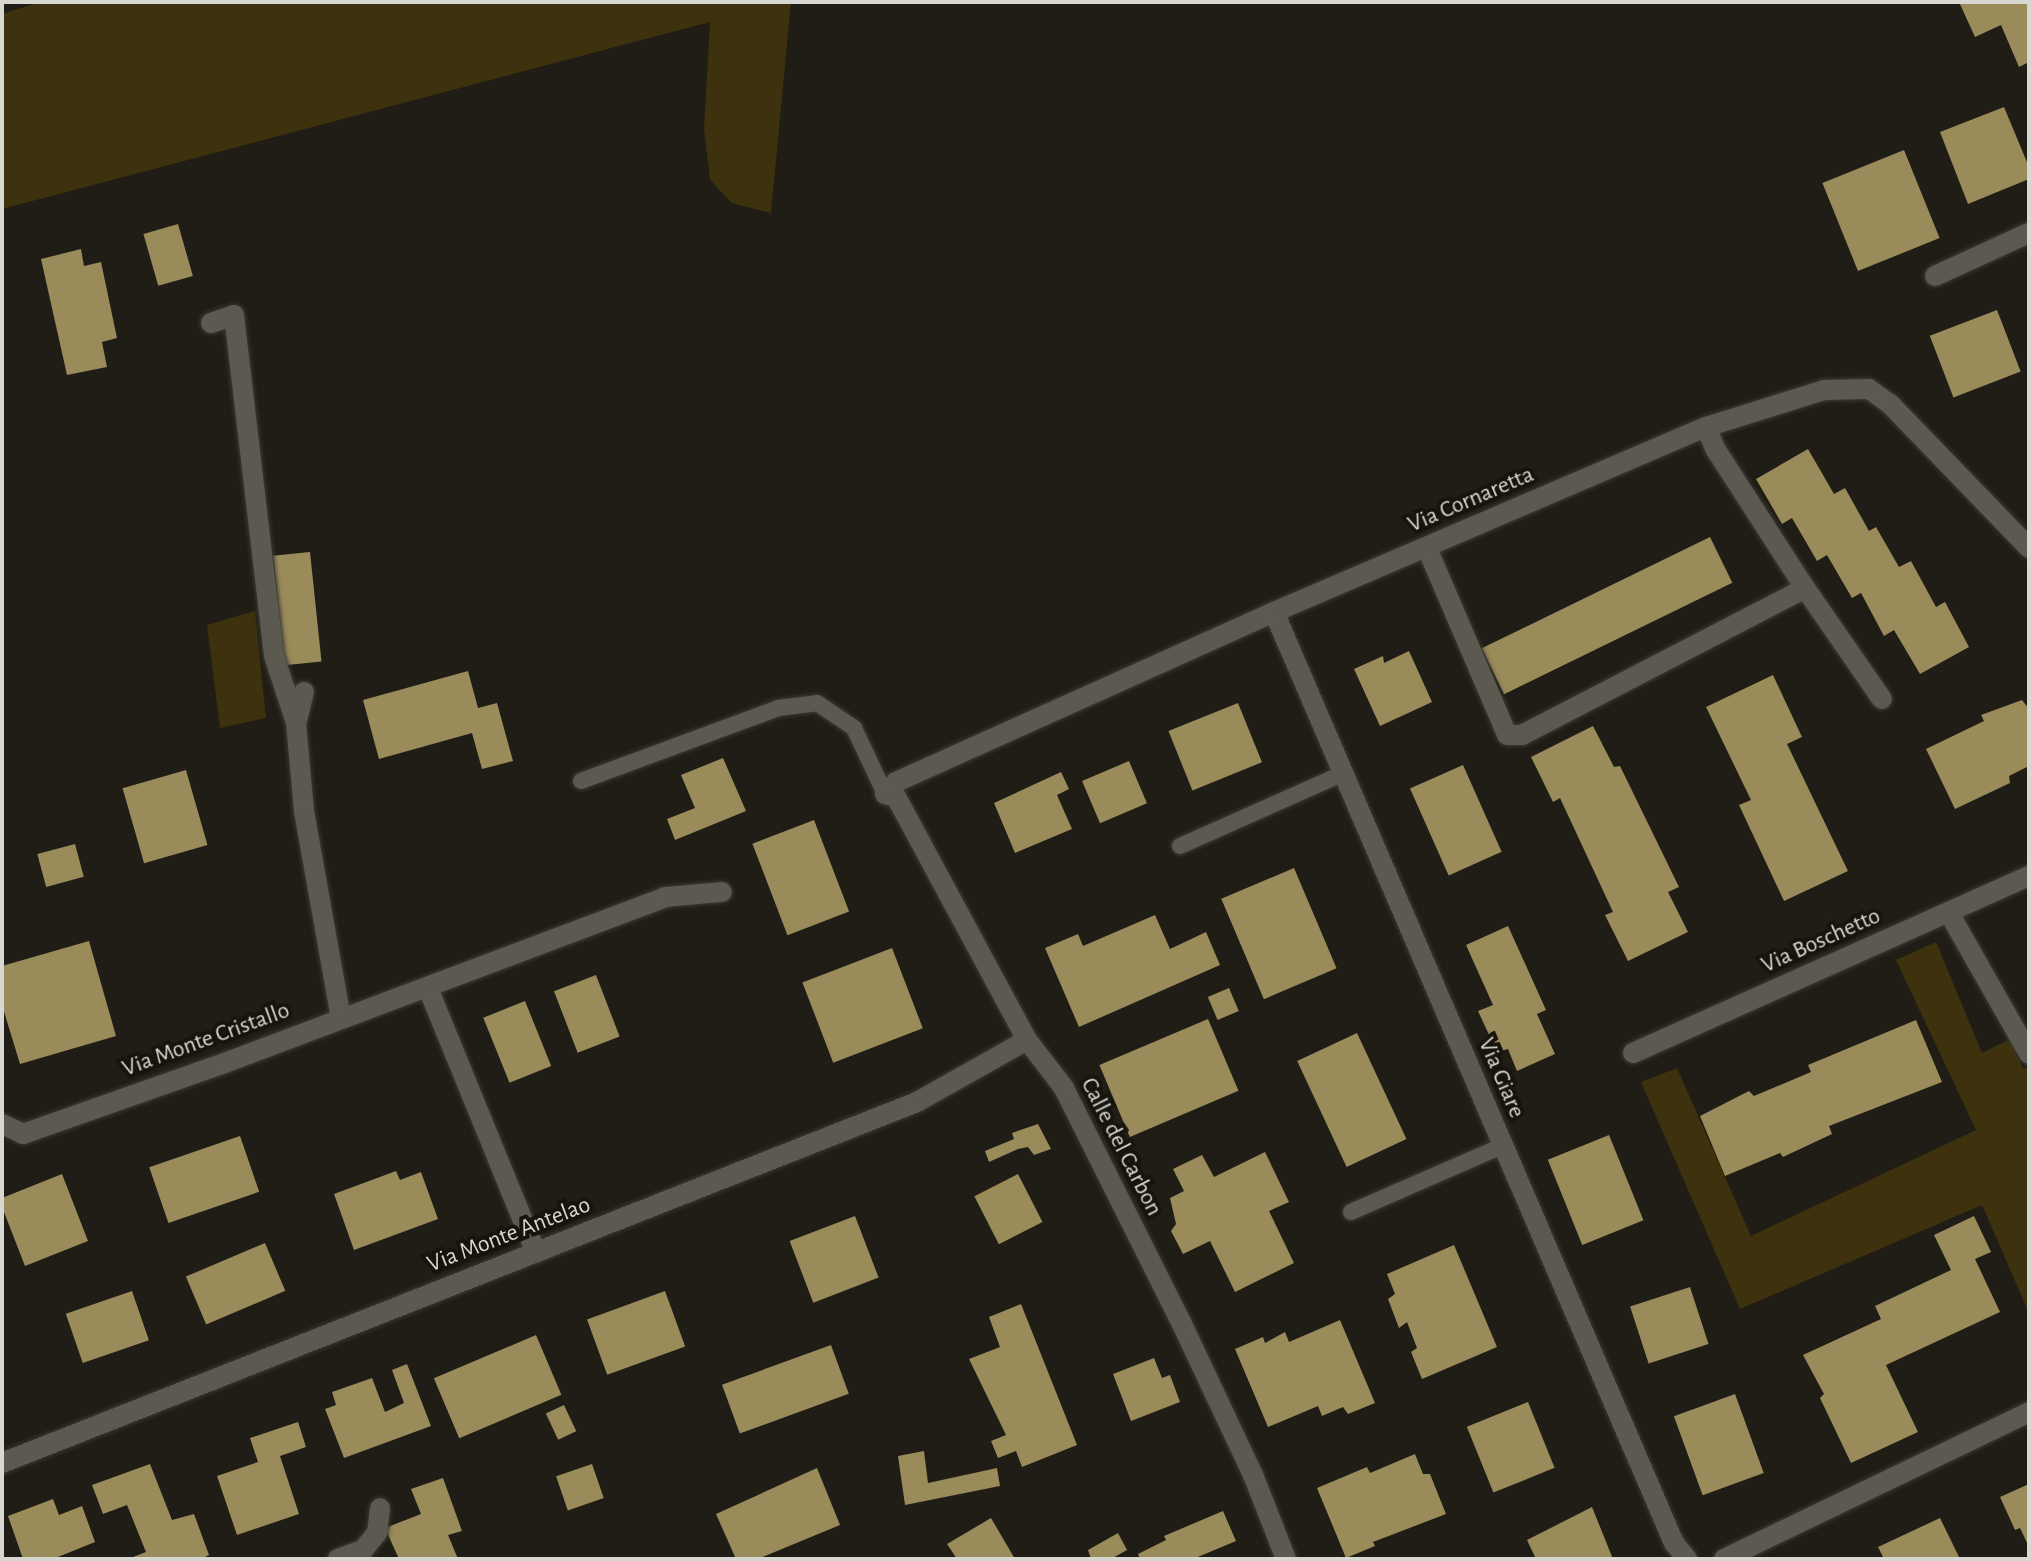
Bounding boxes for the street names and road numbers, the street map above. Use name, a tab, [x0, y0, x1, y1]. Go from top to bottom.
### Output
street label: Via Cornaretta	[1404, 461, 1538, 539]
street label: Via Boschetto	[1757, 902, 1885, 980]
street label: Via Monte Cristallo	[118, 996, 294, 1084]
street label: Via Giare	[1471, 1034, 1531, 1122]
street label: Calle del Carbon	[1074, 1073, 1168, 1221]
street label: Via Monte Antelao	[423, 1191, 595, 1279]

